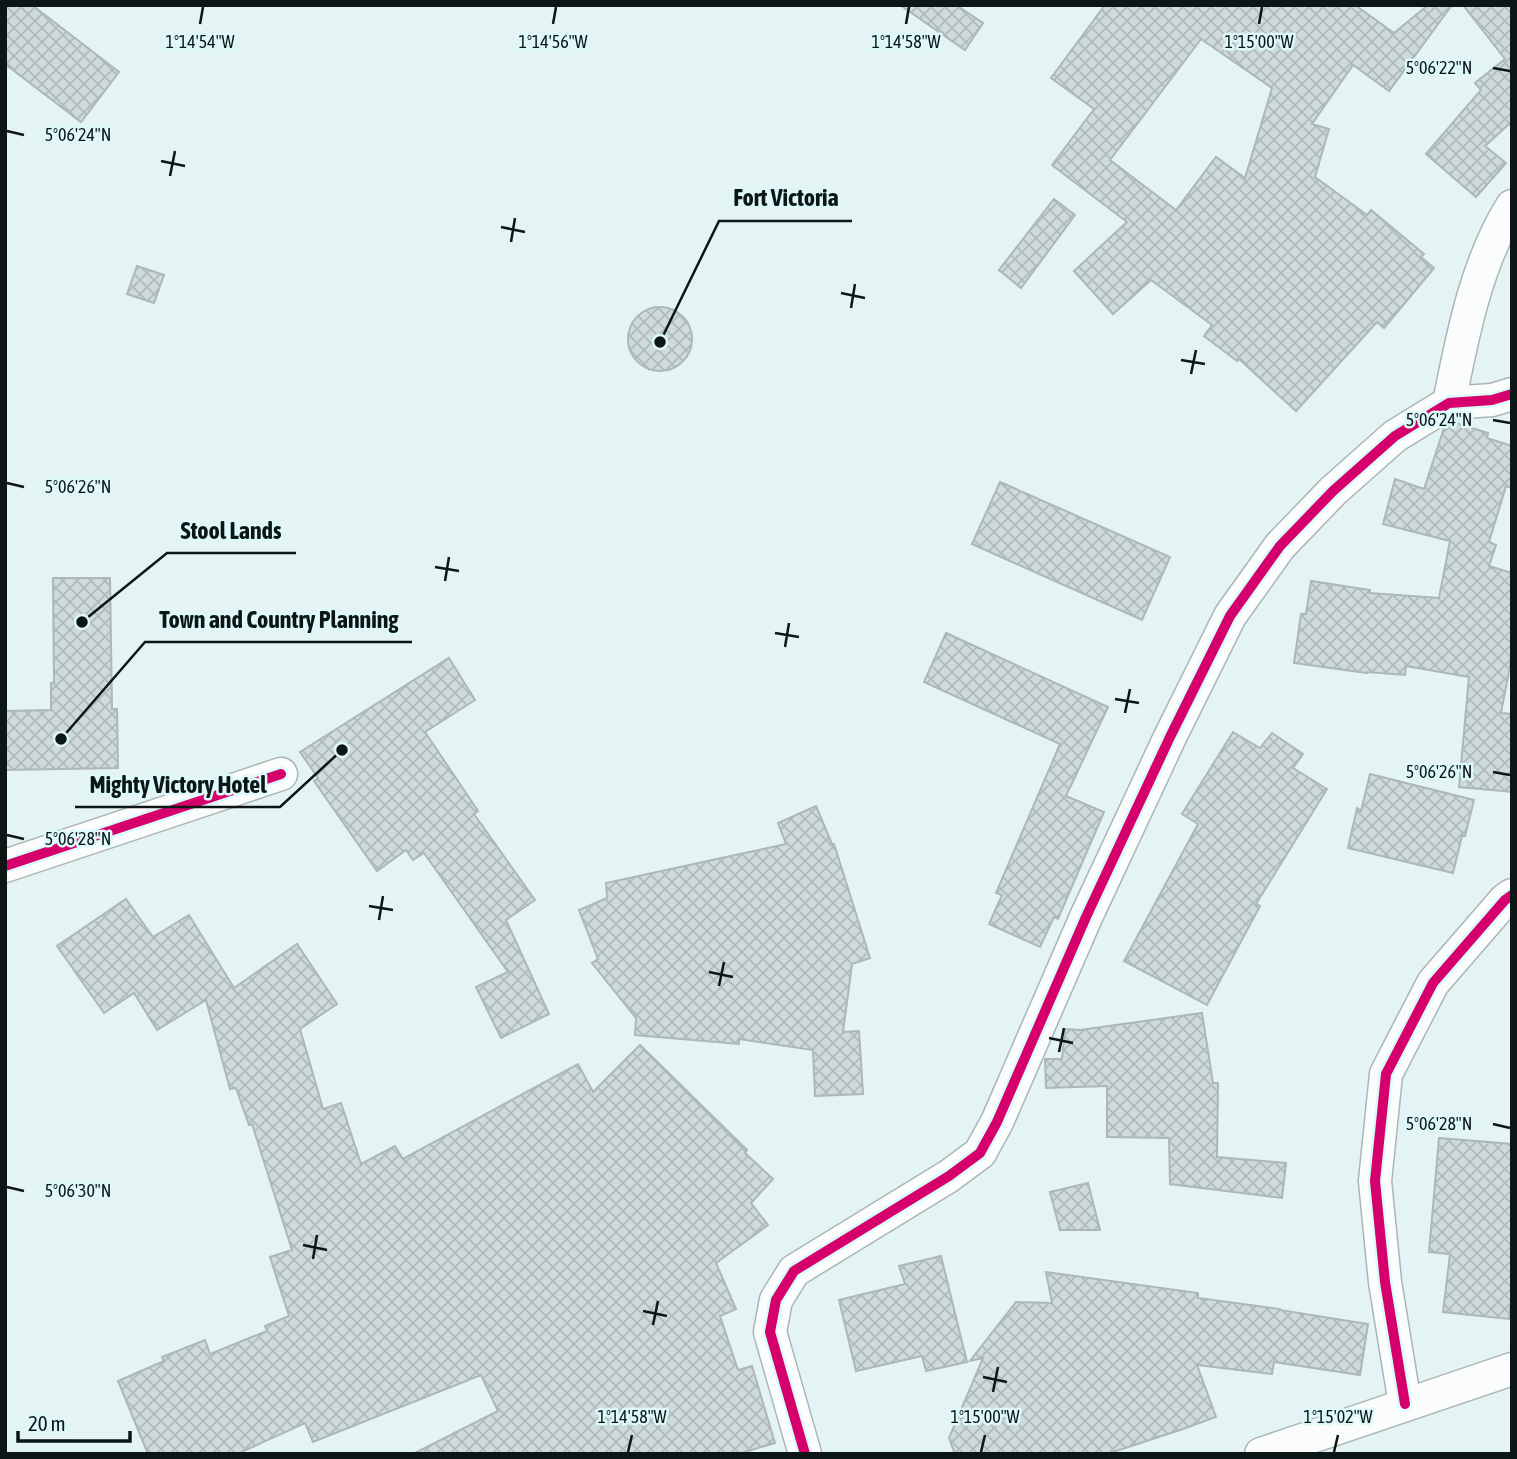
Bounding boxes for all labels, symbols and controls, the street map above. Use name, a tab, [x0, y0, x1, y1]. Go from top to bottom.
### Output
text: 1°14'54"W	[165, 31, 235, 52]
text: 1°14'56"W	[518, 31, 588, 52]
text: 1°14'58"W	[871, 31, 941, 52]
text: 1°15'00"W	[1224, 31, 1294, 52]
text: 5°06'22"N	[1406, 57, 1472, 78]
text: 5°06'24"N	[45, 124, 111, 145]
callout: Fort Victoria	[719, 176, 852, 221]
text: Fort Victoria	[733, 184, 839, 211]
text: 5°06'24"N	[1406, 409, 1472, 430]
text: 5°06'26"N	[45, 476, 111, 497]
callout: Stool Lands	[167, 508, 296, 553]
text: Stool Lands	[181, 517, 282, 544]
callout: Town and Country Planning	[145, 597, 412, 642]
text: Town and Country Planning	[159, 606, 399, 633]
text: 5°06'26"N	[1406, 761, 1472, 782]
callout: Mighty Victory Hotel	[75, 762, 280, 807]
text: Mighty Victory Hotel	[89, 771, 267, 798]
text: 5°06'28"N	[45, 828, 111, 849]
text: 5°06'28"N	[1406, 1113, 1472, 1134]
text: 5°06'30"N	[45, 1180, 111, 1201]
scale bar	[18, 1400, 130, 1444]
text: 1°14'58"W	[597, 1406, 667, 1427]
text: 1°15'00"W	[950, 1406, 1020, 1427]
text: 1°15'02"W	[1303, 1406, 1373, 1427]
text: 20 m	[28, 1411, 66, 1435]

